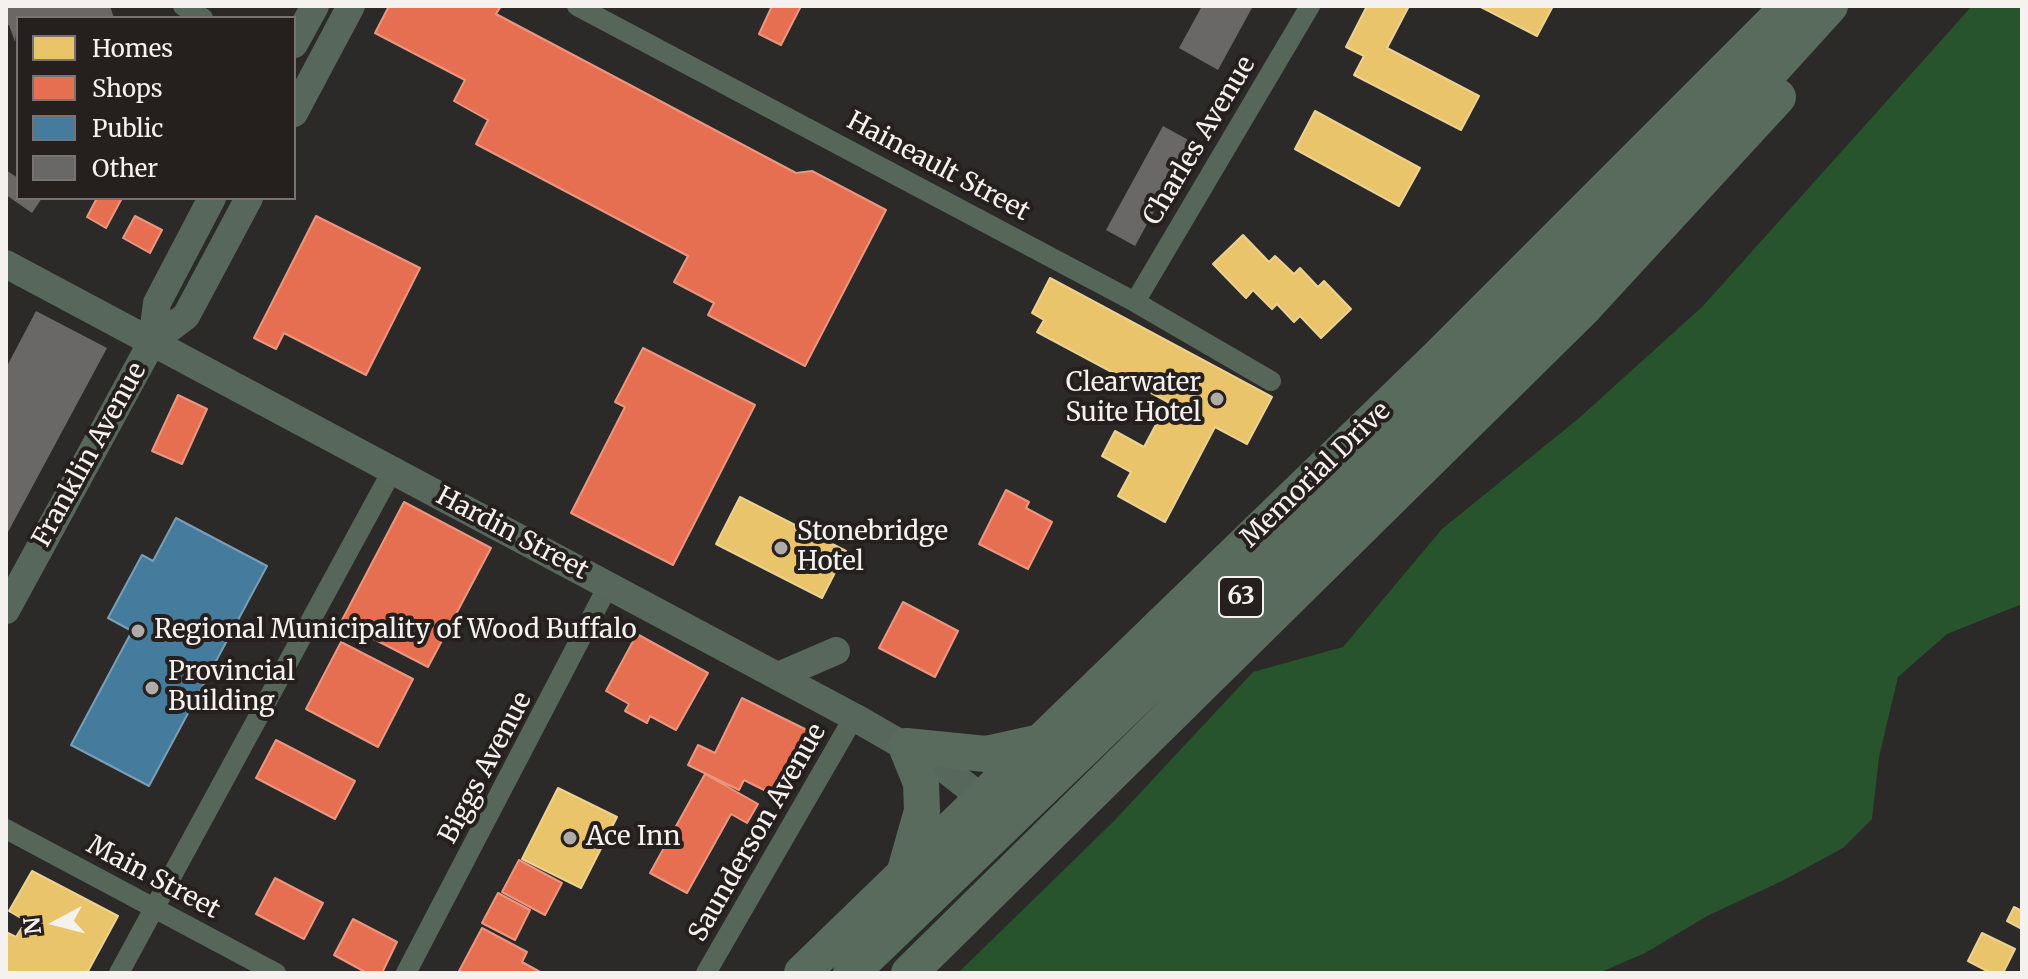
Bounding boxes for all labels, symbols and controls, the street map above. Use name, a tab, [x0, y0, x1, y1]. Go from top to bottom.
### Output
legend	[16, 16, 296, 200]
text: Homes	[92, 33, 173, 64]
street label: Charles Avenue	[1137, 51, 1263, 231]
text: Shops	[92, 73, 163, 104]
street label: Haineault Street	[841, 106, 1035, 228]
text: Public	[92, 113, 163, 144]
text: Other	[92, 153, 158, 184]
street label: Franklin Avenue	[27, 358, 153, 552]
place label: Clearwater Suite Hotel	[1065, 368, 1201, 430]
marker: Clearwater Suite Hotel	[1208, 390, 1226, 408]
street label: Memorial Drive	[1235, 396, 1397, 554]
street label: Hardin Street	[431, 481, 593, 587]
place label: Stonebridge Hotel	[797, 517, 948, 578]
marker: Stonebridge Hotel	[772, 539, 790, 557]
road number: 63	[1219, 577, 1263, 617]
place label: Regional Municipality of Wood Buffalo	[154, 615, 637, 647]
marker: Regional Municipality of Wood Buffalo	[129, 622, 147, 640]
place label: Provincial Building	[168, 657, 295, 718]
marker: Provincial Building	[143, 679, 161, 697]
street label: Biggs Avenue	[433, 687, 539, 849]
street label: Saunderson Avenue	[683, 719, 833, 947]
place label: Ace Inn	[586, 822, 681, 854]
marker: Ace Inn	[561, 829, 579, 847]
street label: Main Street	[81, 830, 225, 926]
north arrow	[16, 883, 96, 963]
text: N	[17, 916, 47, 936]

